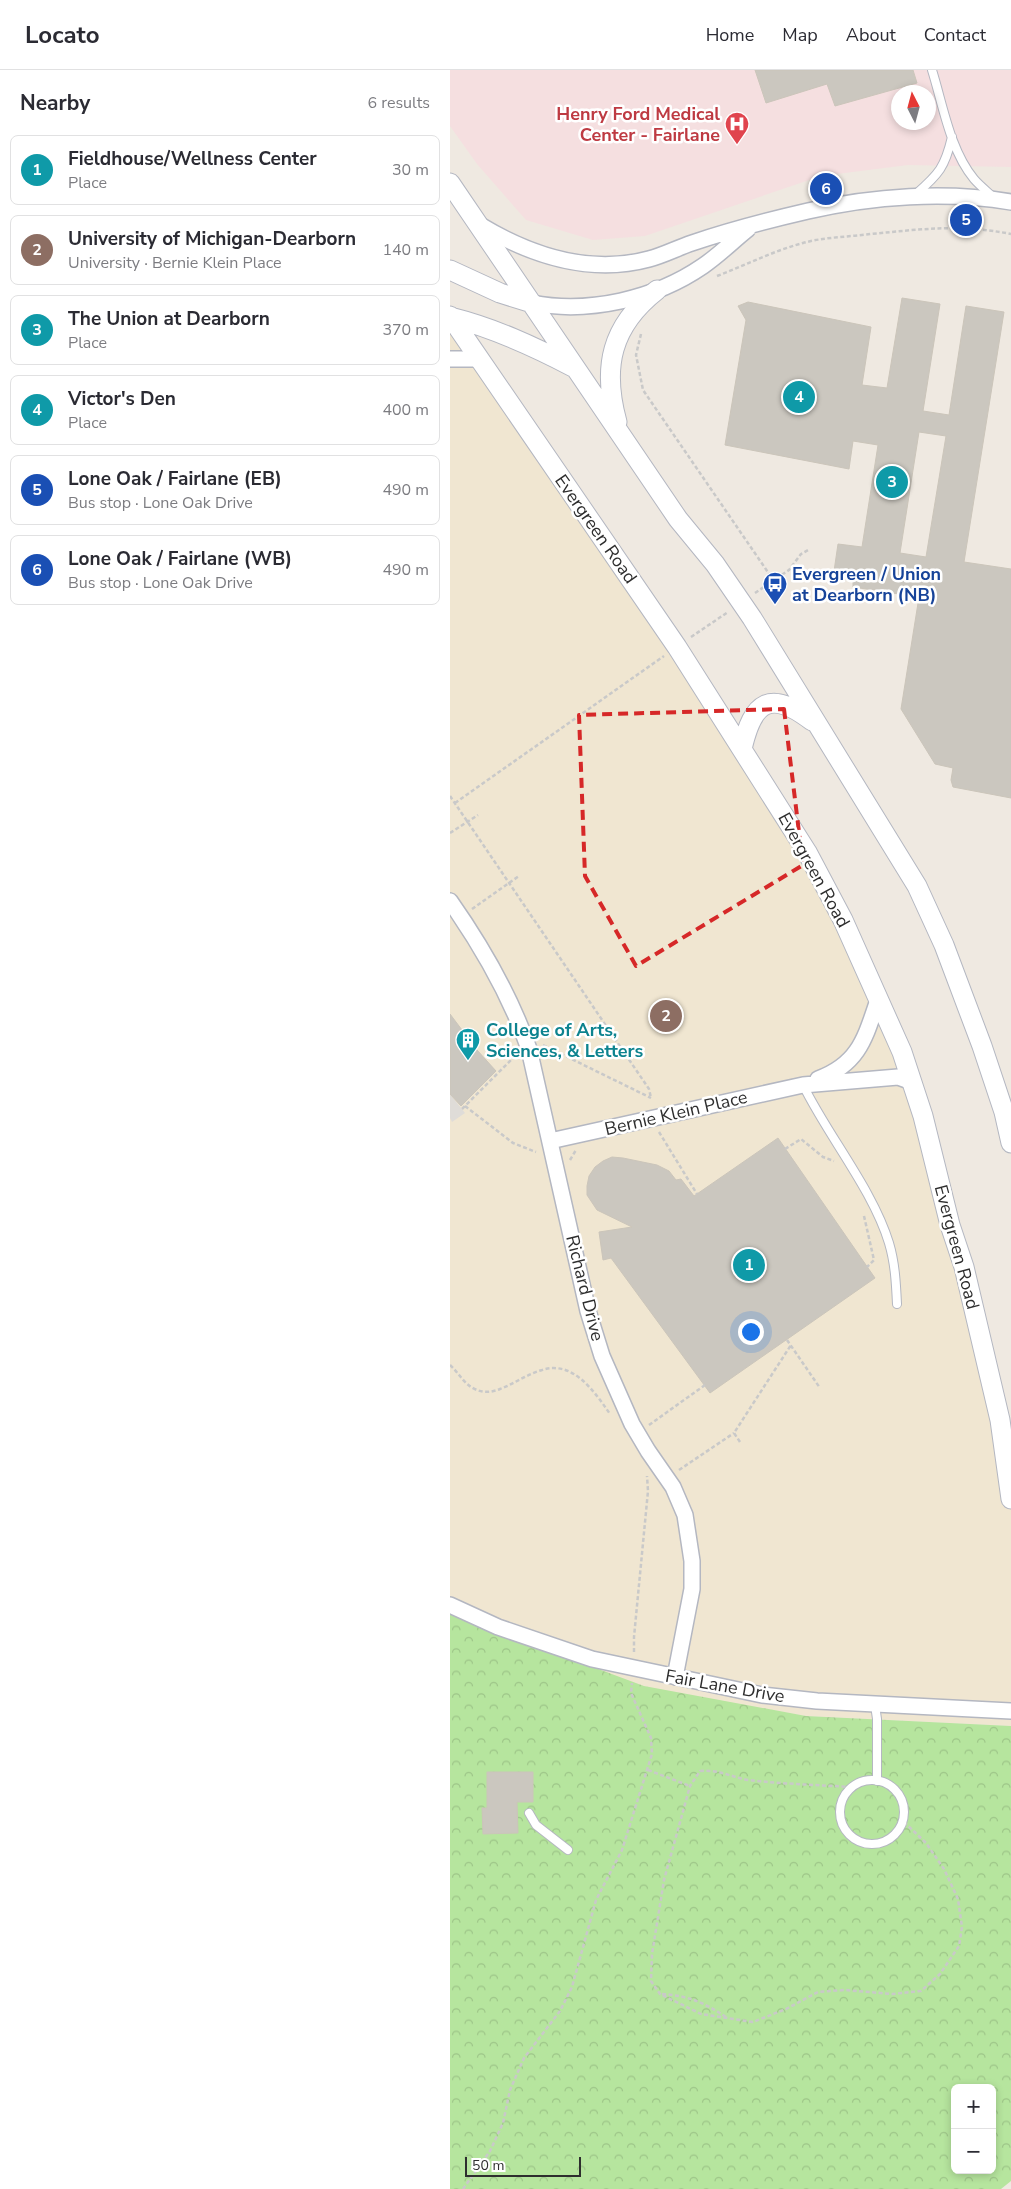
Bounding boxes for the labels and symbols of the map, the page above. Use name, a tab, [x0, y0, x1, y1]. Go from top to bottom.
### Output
north arrow	[891, 85, 936, 130]
place label: Henry Ford Medical Center - Fairlane	[556, 102, 720, 147]
hospital icon: Henry Ford Medical Center - Fairlane	[724, 111, 750, 145]
pin: 6	[810, 170, 842, 208]
pin: 5	[950, 201, 982, 239]
pin: 4	[783, 378, 815, 416]
pin: 3	[876, 463, 908, 501]
street label: Evergreen Road	[549, 470, 643, 588]
place label: Evergreen / Union at Dearborn (NB)	[792, 562, 941, 607]
bus stop icon: Evergreen / Union at Dearborn (NB)	[762, 571, 788, 605]
street label: Evergreen Road	[772, 808, 856, 932]
pin: 2	[650, 997, 682, 1035]
place label: College of Arts, Sciences, & Letters	[486, 1018, 643, 1063]
building icon: College of Arts, Sciences, & Letters	[455, 1027, 481, 1061]
street label: Bernie Klein Place	[602, 1085, 750, 1141]
street label: Evergreen Road	[929, 1182, 985, 1312]
street label: Richard Drive	[560, 1232, 610, 1344]
pin: 1	[733, 1246, 765, 1284]
your location	[738, 1319, 764, 1345]
street label: Fair Lane Drive	[663, 1664, 787, 1708]
scale bar	[465, 2154, 581, 2177]

